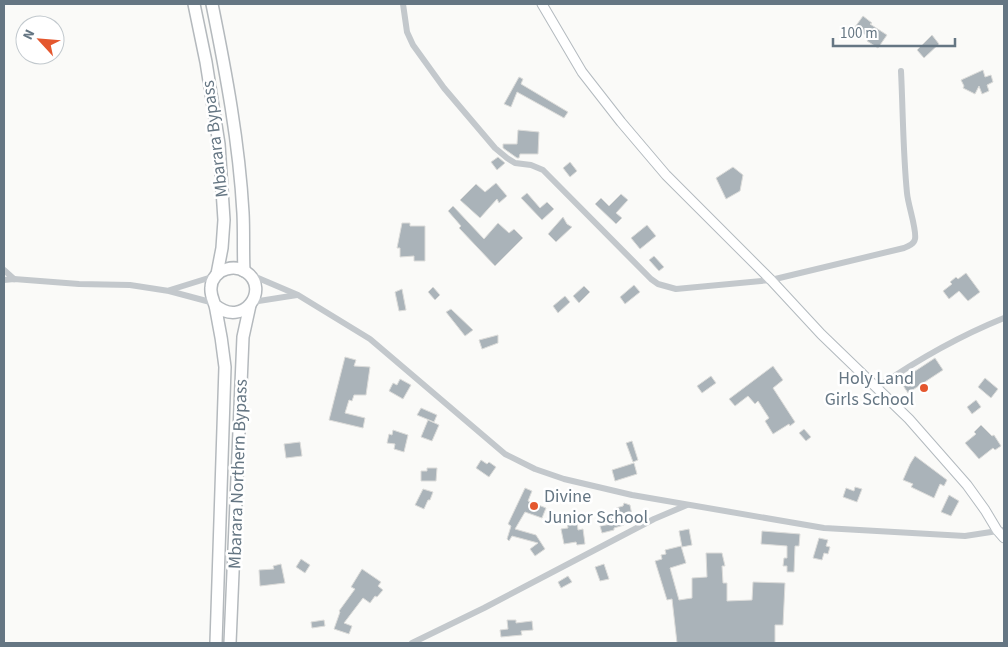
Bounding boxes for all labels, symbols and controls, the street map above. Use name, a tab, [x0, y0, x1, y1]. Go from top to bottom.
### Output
north arrow	[15, 15, 65, 65]
scale bar	[833, 15, 956, 47]
text: 100 m	[840, 23, 878, 44]
text: N	[18, 26, 40, 43]
street label: Mbarara Bypass	[195, 79, 235, 199]
place label: Holy Land Girls School	[825, 366, 914, 412]
street label: Mbarara Northern Bypass	[222, 379, 254, 569]
marker: Holy Land Girls School	[918, 382, 930, 394]
place label: Divine Junior School	[544, 484, 648, 530]
marker: Divine Junior School	[528, 500, 540, 512]

